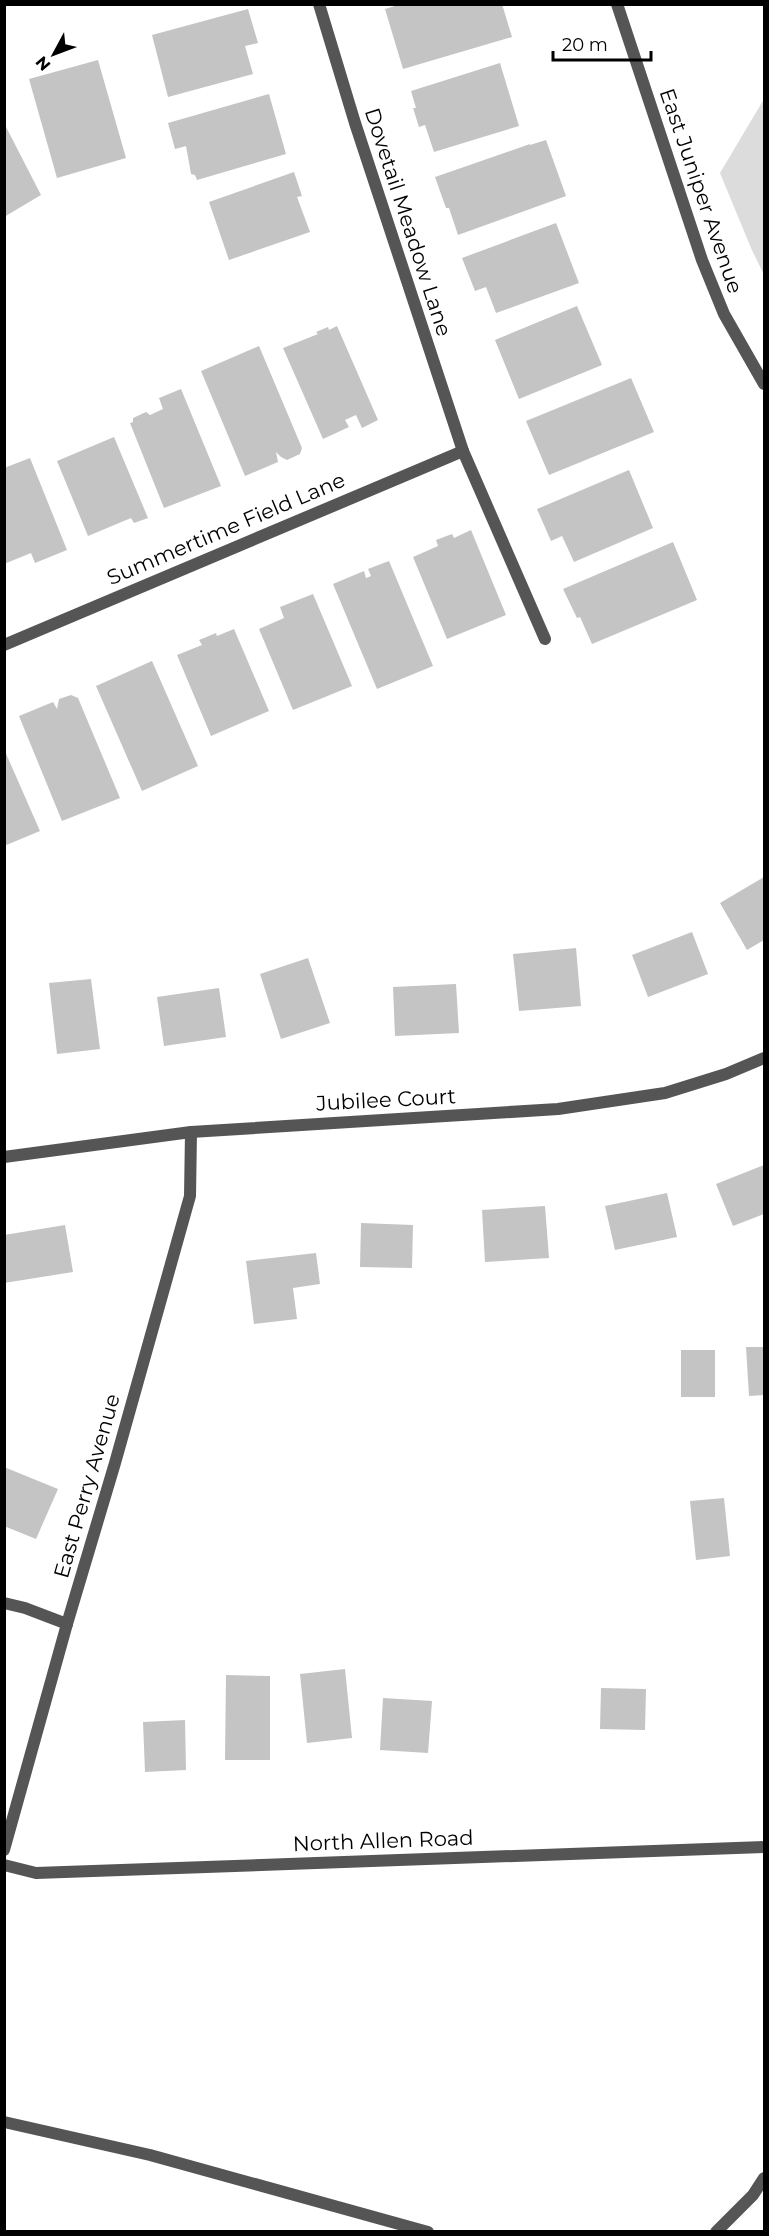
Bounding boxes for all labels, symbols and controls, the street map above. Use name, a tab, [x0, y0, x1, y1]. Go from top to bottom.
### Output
north arrow	[24, 24, 84, 84]
scale bar	[553, 24, 650, 62]
text: 20 m	[562, 34, 608, 56]
text: N	[32, 52, 54, 75]
street label: East Juniper Avenue	[655, 85, 748, 297]
street label: Dovetail Meadow Lane	[360, 104, 457, 339]
street label: Summertime Field Lane	[103, 467, 349, 590]
street label: Jubilee Court	[314, 1083, 457, 1116]
street label: East Perry Avenue	[48, 1391, 125, 1581]
street label: North Allen Road	[292, 1825, 474, 1856]

